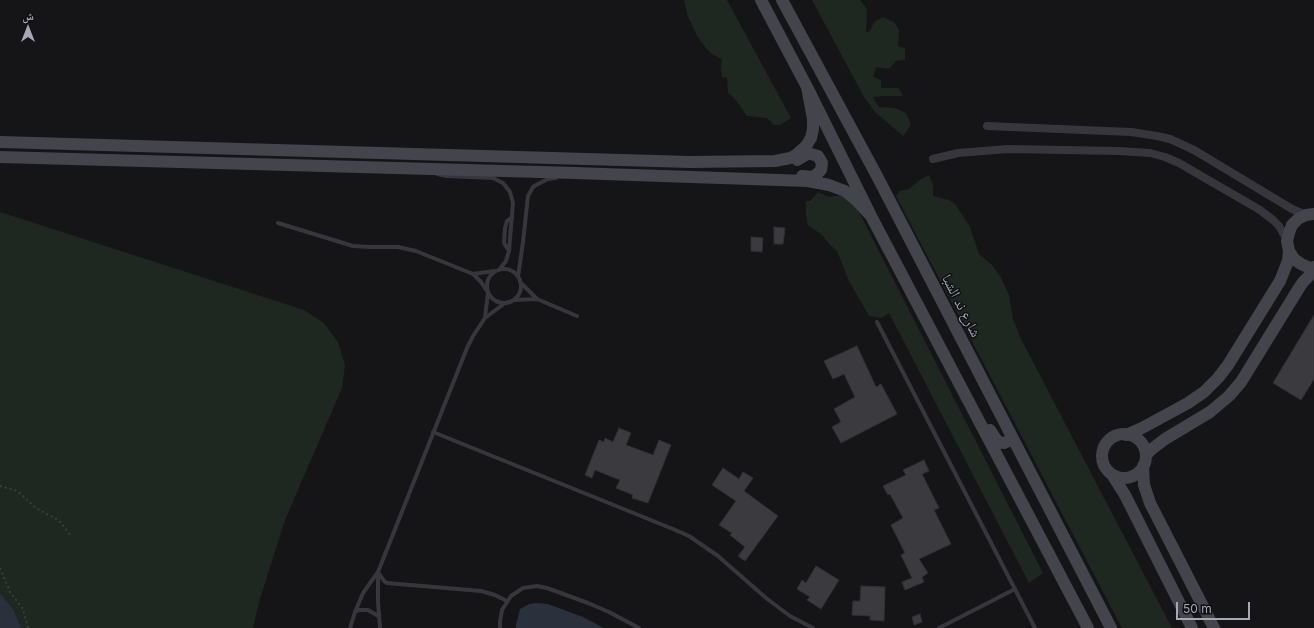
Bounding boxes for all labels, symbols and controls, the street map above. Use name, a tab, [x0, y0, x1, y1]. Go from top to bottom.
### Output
north arrow	[8, 8, 48, 48]
text: ش	[22, 9, 34, 23]
street label: شارع ند الشبا	[938, 272, 984, 340]
scale bar	[1178, 594, 1252, 620]
text: 50 m	[1183, 601, 1212, 616]

